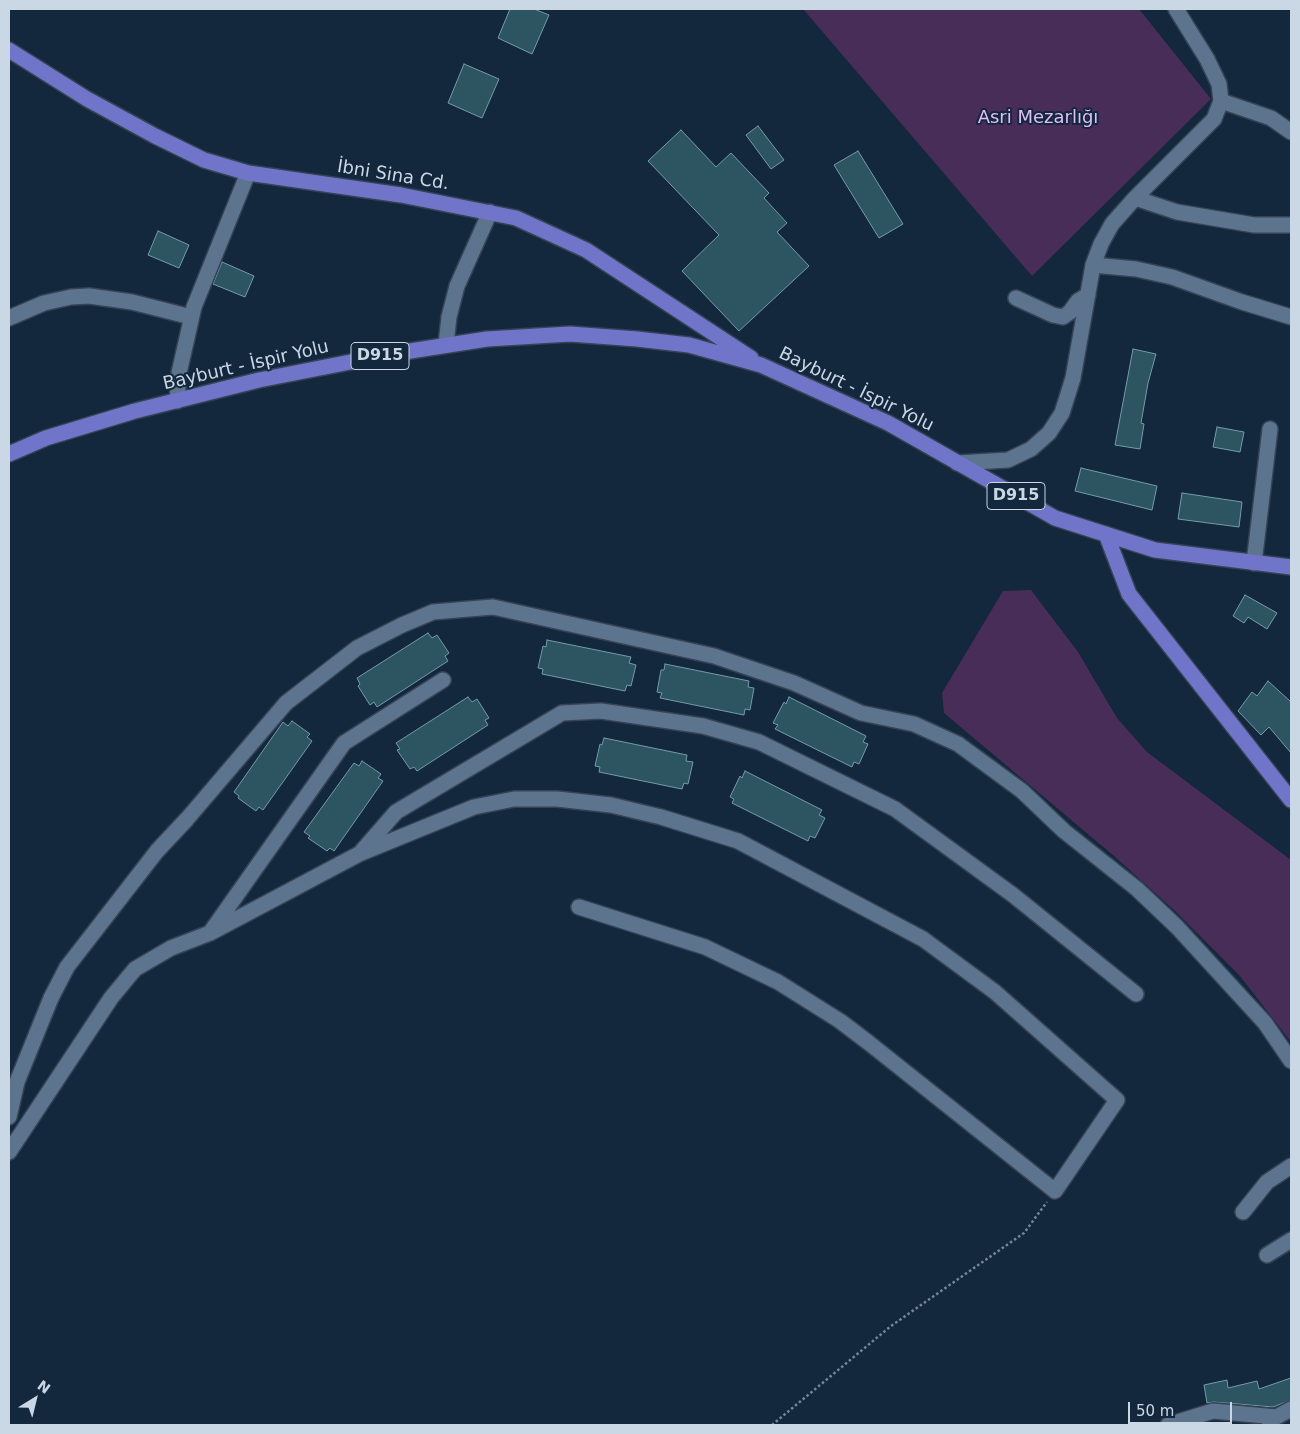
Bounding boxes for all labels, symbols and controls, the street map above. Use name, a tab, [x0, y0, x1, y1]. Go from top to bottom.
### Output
park label: Asri Mezarlığı	[978, 107, 1098, 129]
street label: İbni Sina Cd.	[335, 156, 451, 196]
street label: Bayburt - İspir Yolu	[161, 336, 331, 396]
road number: D915	[351, 342, 409, 370]
street label: Bayburt - İspir Yolu	[775, 343, 937, 437]
road number: D915	[987, 482, 1045, 510]
north arrow	[10, 1374, 60, 1424]
text: N	[34, 1377, 53, 1397]
scale bar	[1130, 1392, 1234, 1424]
text: 50 m	[1136, 1402, 1174, 1420]

